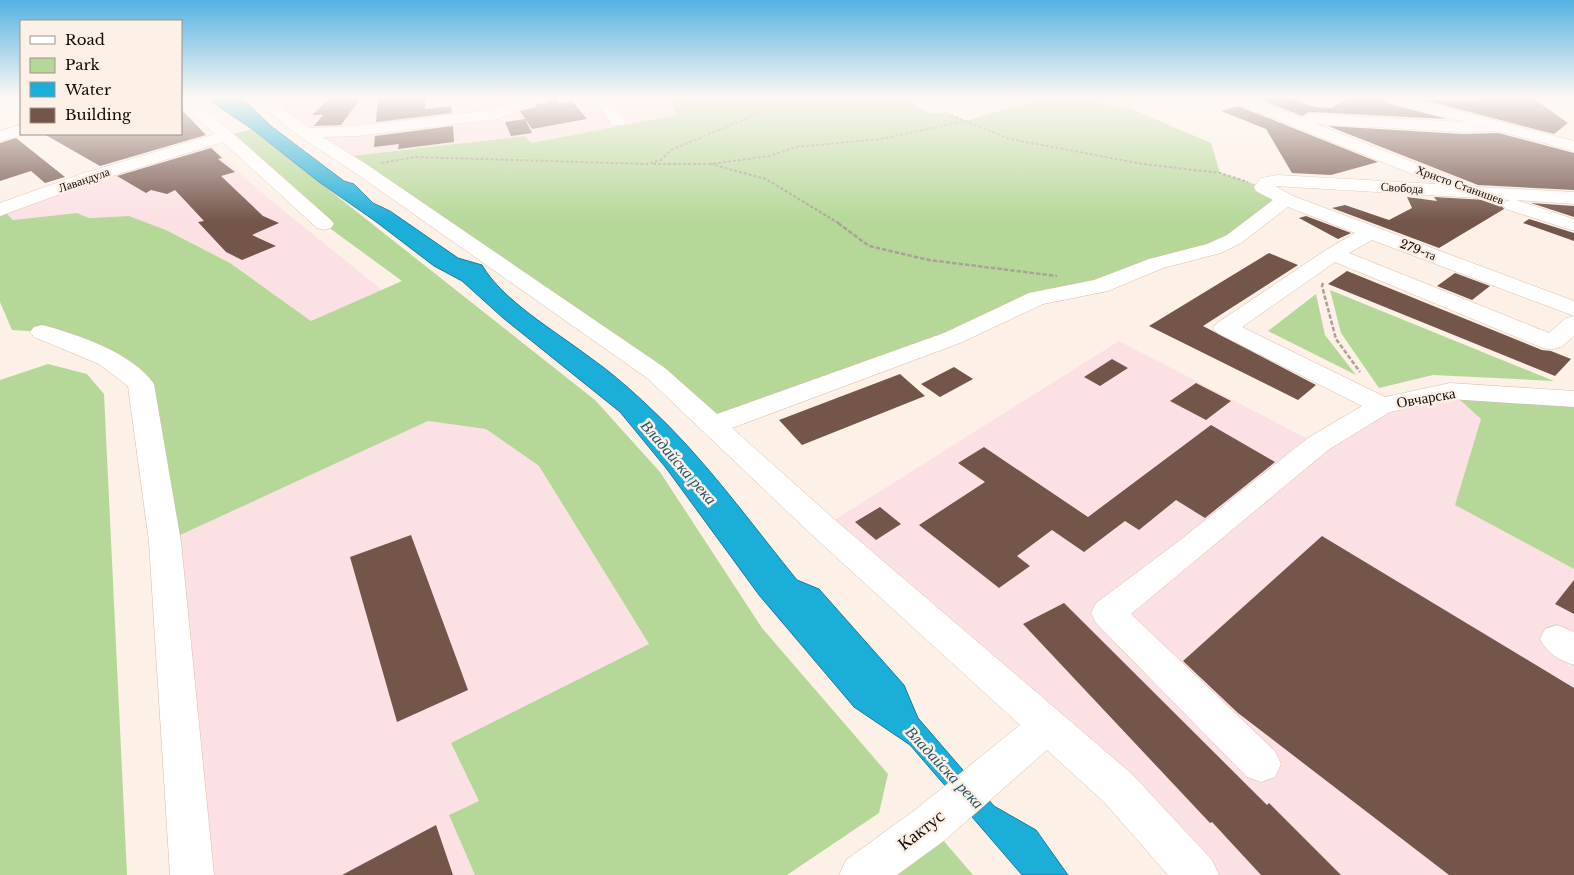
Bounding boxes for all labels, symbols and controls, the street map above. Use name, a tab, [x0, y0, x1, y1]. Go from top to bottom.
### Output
legend	[20, 20, 182, 135]
text: Road	[65, 30, 105, 49]
text: Park	[65, 55, 101, 74]
text: Water	[64, 80, 112, 99]
text: Building	[65, 105, 132, 124]
street label: Христо Станишев	[1414, 162, 1507, 208]
street label: Лавандула	[56, 163, 112, 195]
street label: Свобода	[1380, 179, 1425, 197]
street label: 279-та	[1398, 236, 1439, 263]
street label: Овчарска	[1395, 383, 1457, 412]
water label: Владайска река	[637, 416, 721, 508]
water label: Владайска река	[902, 721, 988, 813]
street label: Кактус	[893, 805, 949, 855]

